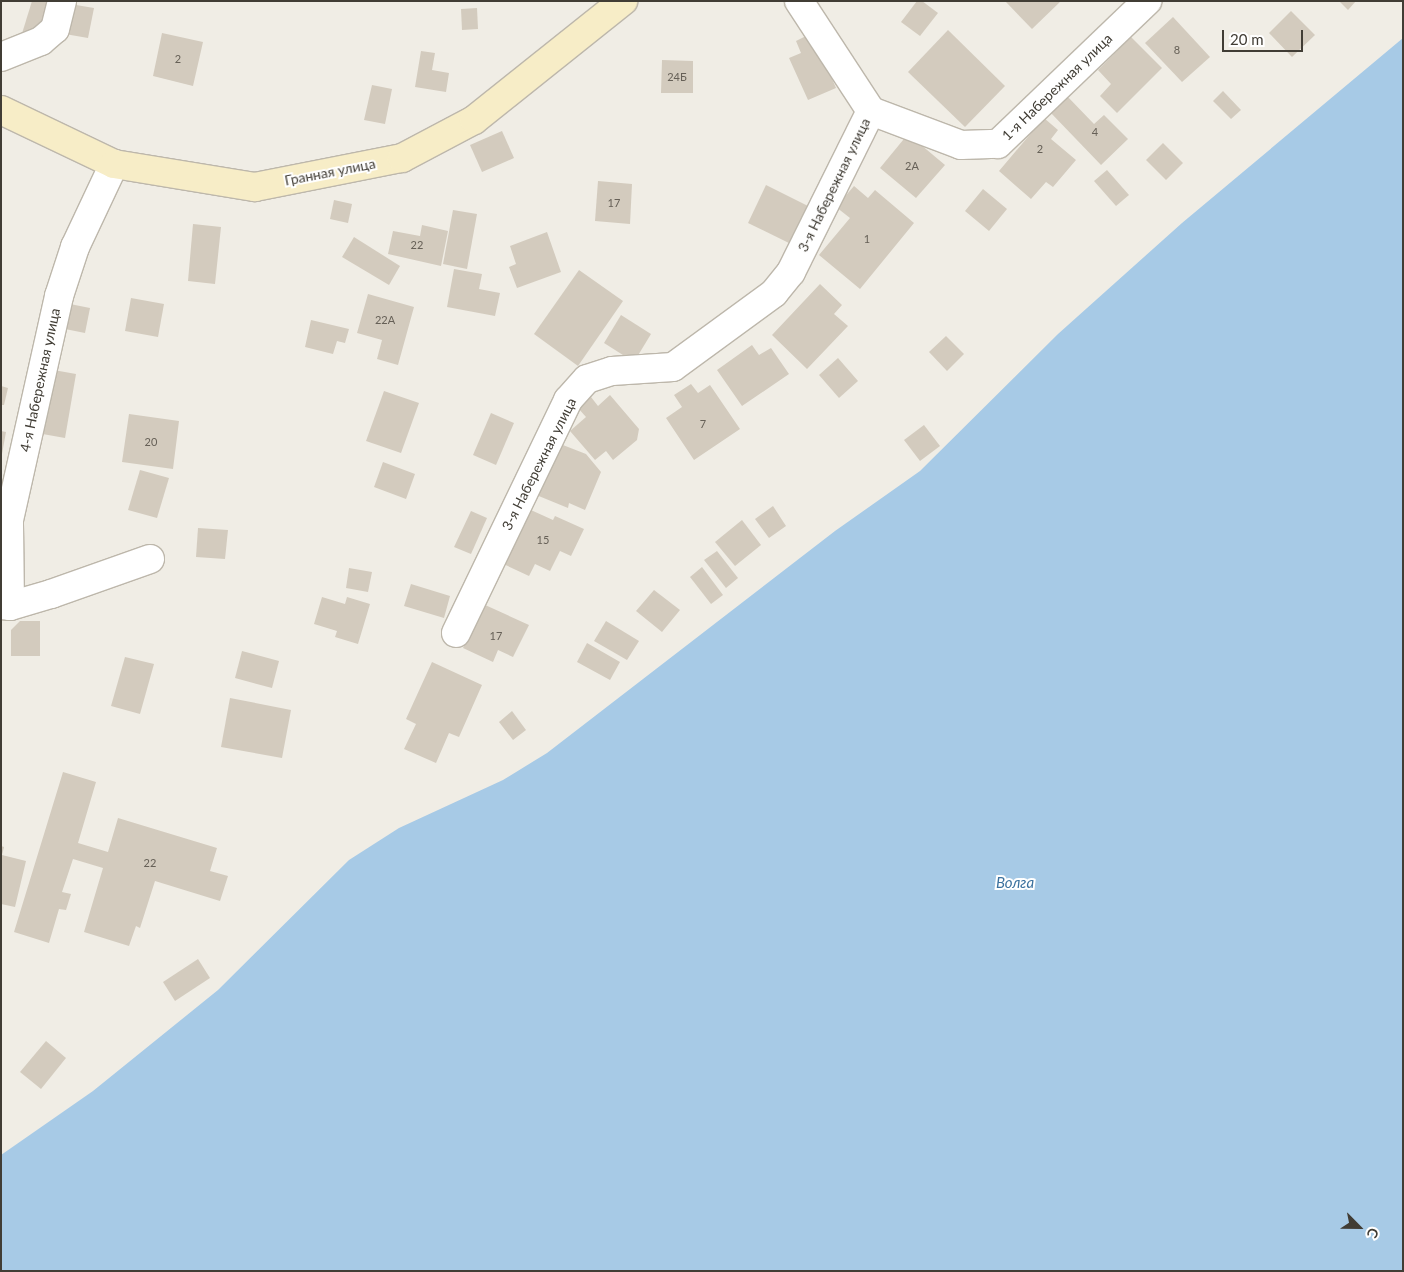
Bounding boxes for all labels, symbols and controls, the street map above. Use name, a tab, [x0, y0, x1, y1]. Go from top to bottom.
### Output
scale bar	[1224, 20, 1305, 52]
street label: 1-я Набережная улица	[998, 30, 1116, 144]
text: 20 m	[1230, 30, 1264, 48]
house number: 8	[1174, 43, 1180, 57]
house number: 2	[175, 52, 181, 66]
house number: 24Б	[667, 70, 687, 84]
street label: 3-я Набережная улица	[794, 115, 874, 255]
house number: 4	[1092, 125, 1098, 139]
house number: 2	[1037, 142, 1043, 156]
street label: Гранная улица	[283, 155, 377, 189]
house number: 2А	[905, 159, 919, 173]
house number: 17	[608, 196, 620, 210]
house number: 1	[864, 232, 870, 246]
house number: 22	[411, 238, 423, 252]
street label: 4-я Набережная улица	[17, 307, 63, 453]
house number: 22А	[375, 313, 395, 327]
street label: 3-я Набережная улица	[498, 395, 580, 533]
house number: 7	[700, 417, 706, 431]
house number: 20	[145, 435, 157, 449]
house number: 15	[537, 533, 549, 547]
house number: 17	[490, 629, 502, 643]
house number: 22	[144, 856, 156, 870]
water label: Волга	[996, 874, 1034, 892]
north arrow	[1334, 1202, 1384, 1252]
text: С	[1364, 1225, 1383, 1241]

